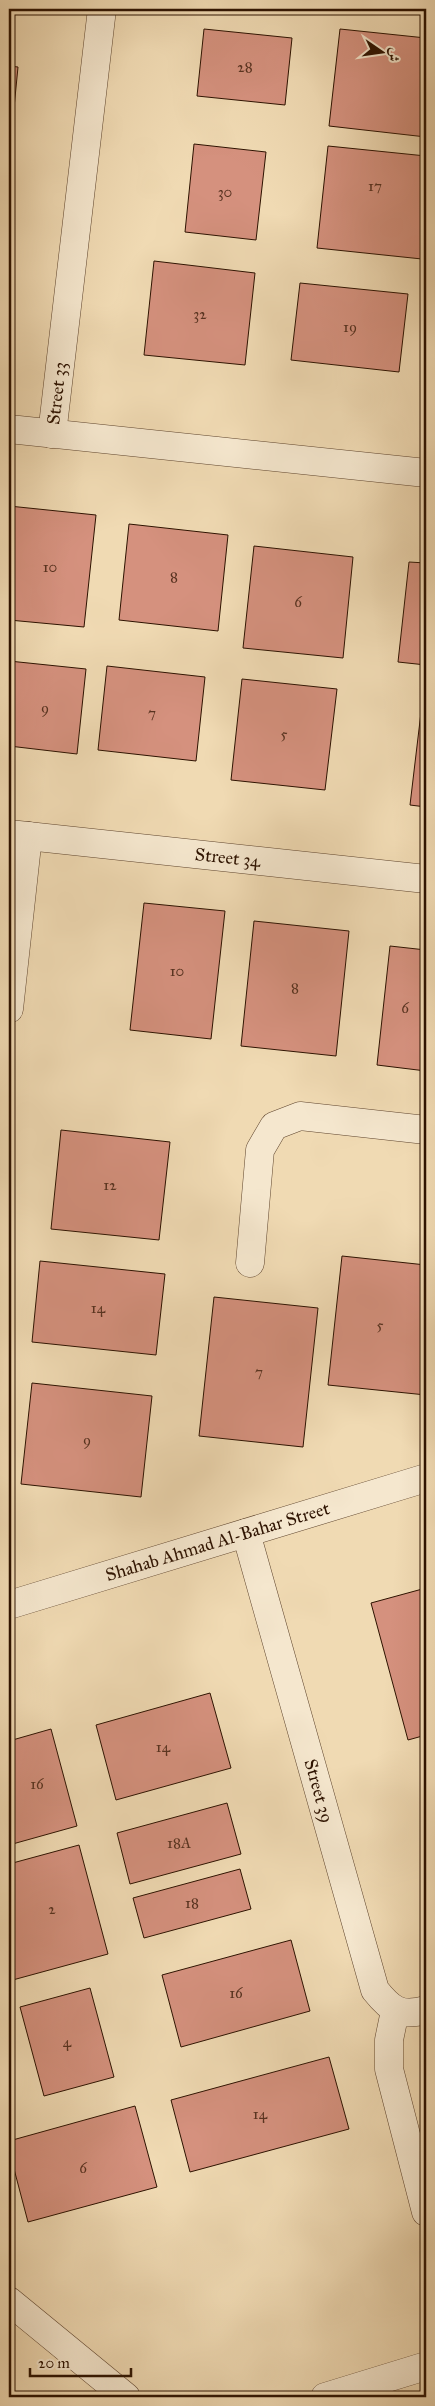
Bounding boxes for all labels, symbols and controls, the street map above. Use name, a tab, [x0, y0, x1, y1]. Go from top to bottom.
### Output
north arrow	[358, 28, 408, 78]
text: ش	[384, 46, 404, 64]
house number: 28	[237, 58, 253, 76]
house number: 17	[368, 177, 382, 195]
house number: 30	[218, 183, 232, 201]
house number: 32	[193, 305, 207, 323]
house number: 19	[343, 318, 357, 336]
street label: Street 33	[42, 361, 71, 426]
house number: 10	[43, 558, 57, 576]
house number: 8	[170, 568, 178, 586]
house number: 6	[294, 593, 303, 611]
house number: 9	[41, 699, 49, 717]
house number: 7	[148, 704, 156, 722]
house number: 5	[281, 725, 288, 743]
street label: Street 34	[194, 843, 263, 872]
house number: 10	[170, 962, 184, 980]
house number: 8	[291, 979, 299, 997]
house number: 6	[401, 999, 410, 1017]
house number: 12	[103, 1176, 117, 1194]
house number: 14	[91, 1299, 106, 1317]
house number: 5	[377, 1316, 384, 1334]
house number: 7	[255, 1363, 263, 1381]
house number: 9	[83, 1431, 91, 1449]
street label: Shahab Ahmad Al-Bahar Street	[103, 1497, 333, 1586]
house number: 14	[156, 1738, 171, 1756]
street label: Street 39	[299, 1756, 338, 1825]
house number: 16	[30, 1775, 45, 1793]
house number: 18A	[167, 1834, 191, 1852]
house number: 18	[185, 1894, 199, 1912]
house number: 2	[48, 1900, 56, 1918]
house number: 16	[229, 1984, 244, 2002]
house number: 4	[63, 2033, 72, 2051]
house number: 14	[253, 2105, 268, 2123]
house number: 6	[79, 2159, 88, 2177]
scale bar	[30, 2346, 131, 2378]
text: 20 m	[38, 2354, 70, 2372]

